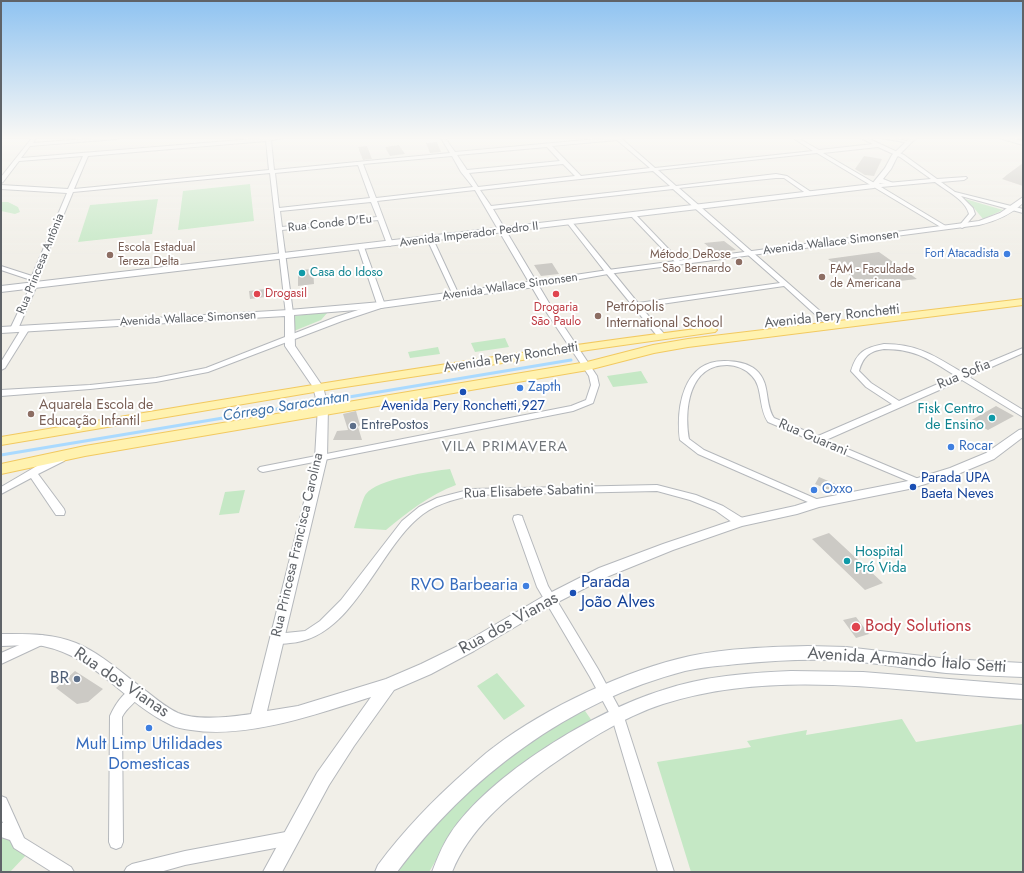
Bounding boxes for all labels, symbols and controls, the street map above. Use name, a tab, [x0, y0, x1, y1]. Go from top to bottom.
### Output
street label: Rua Princesa Antônia	[14, 212, 68, 316]
street label: Rua Conde D'Eu	[287, 212, 373, 236]
street label: Avenida Imperador Pedro II	[399, 219, 539, 251]
street label: Avenida Wallace Simonsen	[762, 228, 900, 258]
place label: Escola Estadual Tereza Delta	[118, 241, 196, 269]
place label: Fort Atacadista	[925, 247, 999, 261]
place label: Método DeRose São Bernardo	[650, 248, 731, 276]
marker: Fort Atacadista	[1002, 249, 1012, 259]
marker: Escola Estadual Tereza Delta	[105, 250, 115, 260]
marker: Método DeRose São Bernardo	[734, 257, 744, 267]
place label: FAM - Faculdade de Americana	[830, 263, 914, 291]
place label: Casa do Idoso	[310, 266, 383, 280]
marker: Casa do Idoso	[297, 268, 307, 278]
street label: Avenida Wallace Simonsen	[441, 270, 579, 304]
marker: FAM - Faculdade de Americana	[817, 272, 827, 282]
place label: Drogasil	[265, 287, 307, 301]
marker: Drogasil	[252, 289, 262, 299]
marker: Drogaria São Paulo	[551, 289, 561, 299]
place label: Petrópolis International School	[606, 300, 723, 332]
place label: Drogaria São Paulo	[531, 301, 581, 329]
street label: Avenida Pery Ronchetti	[763, 302, 901, 332]
street label: Avenida Wallace Simonsen	[119, 308, 257, 330]
marker: Petrópolis International School	[593, 311, 603, 321]
street label: Avenida Pery Ronchetti	[442, 339, 580, 377]
street label: Rua Sofia	[935, 356, 993, 394]
place label: Zapth	[528, 380, 561, 396]
marker: Zapth	[515, 383, 525, 393]
marker: Avenida Pery Ronchetti,927	[458, 387, 468, 397]
water label: Córrego Saracantan	[221, 388, 351, 426]
place label: Aquarela Escola de Educação Infantil	[39, 398, 153, 430]
place label: Avenida Pery Ronchetti,927	[381, 399, 545, 415]
place label: Fisk Centro de Ensino	[918, 402, 984, 434]
marker: Aquarela Escola de Educação Infantil	[26, 409, 36, 419]
marker: Fisk Centro de Ensino	[987, 413, 997, 423]
street label: Rua Guarani	[776, 416, 850, 460]
place label: EntrePostos	[361, 418, 428, 434]
marker: EntrePostos	[348, 421, 358, 431]
district label: VILA PRIMAVERA	[442, 438, 568, 456]
place label: Rocar	[959, 439, 993, 455]
marker: Rocar	[946, 442, 956, 452]
street label: Rua Princesa Francisca Carolina	[269, 451, 327, 639]
place label: Parada UPA Baeta Neves	[921, 471, 994, 504]
street label: Rua Elisabete Sabatini	[464, 481, 594, 503]
place label: Oxxo	[822, 482, 853, 498]
marker: Parada UPA Baeta Neves	[908, 482, 918, 492]
marker: Oxxo	[809, 485, 819, 495]
place label: Hospital Pró Vida	[855, 545, 906, 578]
marker: Hospital Pró Vida	[842, 556, 852, 566]
place label: Parada João Alves	[581, 573, 655, 613]
place label: RVO Barbearia	[410, 576, 518, 596]
marker: RVO Barbearia	[521, 581, 531, 591]
street label: Rua dos Vianas	[456, 588, 562, 660]
marker: Parada João Alves	[568, 588, 578, 598]
place label: Body Solutions	[865, 617, 971, 637]
marker: Body Solutions	[850, 621, 862, 633]
street label: Rua dos Vianas	[70, 644, 172, 722]
street label: Avenida Armando Ítalo Setti	[807, 644, 1007, 678]
place label: BR	[50, 669, 69, 689]
marker: BR	[72, 674, 82, 684]
marker: Mult Limp Utilidades Domesticas	[144, 723, 154, 733]
place label: Mult Limp Utilidades Domesticas	[76, 735, 222, 775]

